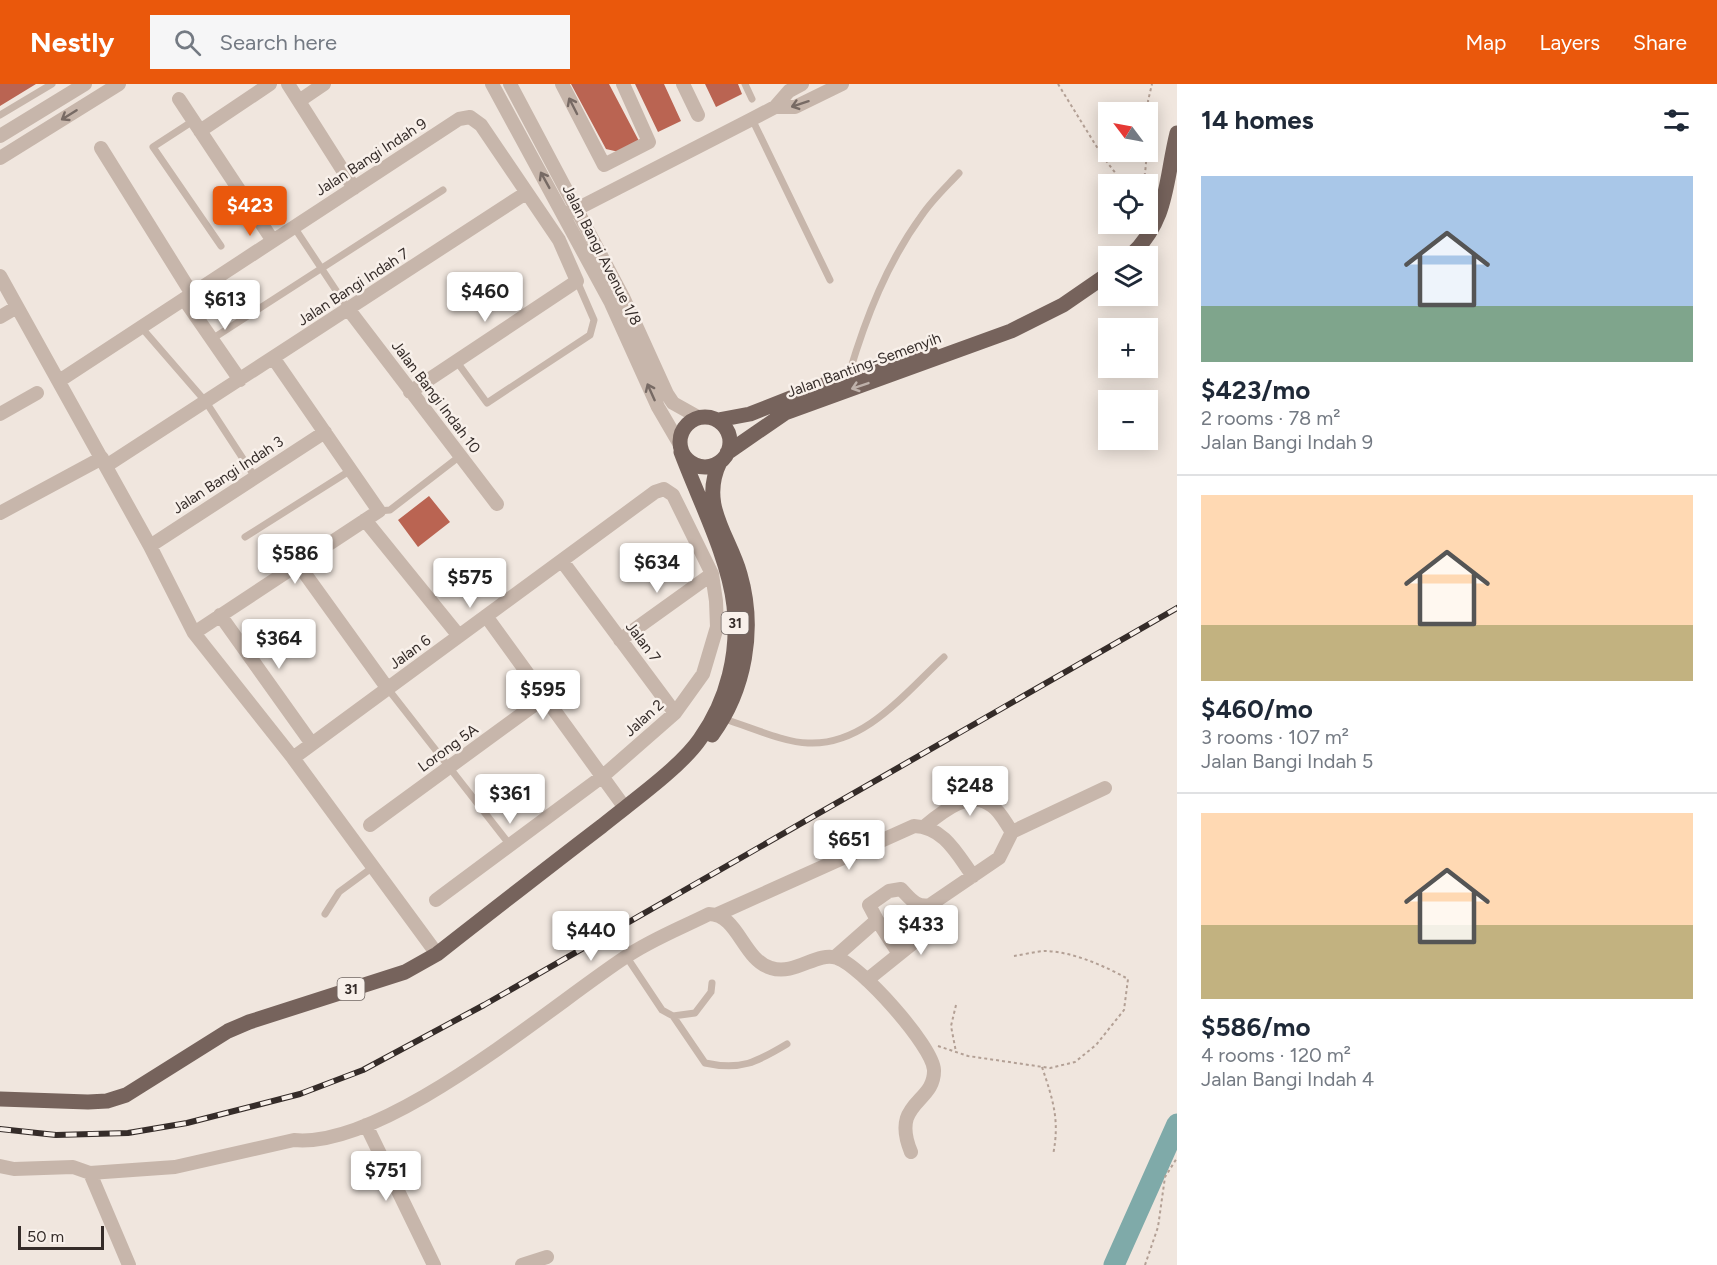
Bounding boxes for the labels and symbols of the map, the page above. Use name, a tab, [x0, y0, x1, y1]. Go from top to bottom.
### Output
one-way arrow	[567, 97, 579, 115]
one-way arrow	[791, 99, 810, 110]
north arrow	[1098, 102, 1158, 162]
one-way arrow	[62, 109, 78, 121]
street label: Jalan Bangi Indah 9	[312, 114, 430, 200]
one-way arrow	[539, 172, 551, 189]
street label: Jalan Bangi Avenue 1/8	[559, 182, 645, 328]
pin: $423	[214, 186, 286, 237]
street label: Jalan Bangi Indah 7	[294, 244, 412, 330]
pin: $460	[449, 272, 521, 323]
pin: $613	[189, 280, 261, 331]
street label: Jalan Banting-Semenyih	[785, 329, 943, 401]
street label: Jalan Bangi Indah 10	[388, 337, 484, 457]
one-way arrow	[851, 382, 870, 393]
one-way arrow	[644, 383, 656, 401]
street label: Jalan Bangi Indah 3	[169, 432, 287, 518]
pin: $586	[259, 534, 331, 585]
pin: $634	[621, 543, 693, 594]
pin: $575	[434, 558, 506, 609]
road number: 31	[722, 612, 748, 634]
street label: Jalan 7	[622, 618, 664, 666]
pin: $364	[243, 619, 315, 670]
street label: Jalan 6	[386, 631, 435, 673]
pin: $595	[507, 670, 579, 721]
street label: Jalan 2	[621, 696, 667, 740]
street label: Lorong 5A	[414, 720, 482, 776]
pin: $248	[934, 766, 1006, 817]
pin: $361	[474, 774, 546, 825]
pin: $651	[813, 820, 885, 871]
pin: $433	[885, 905, 957, 956]
pin: $440	[555, 911, 627, 962]
road number: 31	[338, 978, 364, 1000]
pin: $751	[350, 1151, 422, 1202]
scale bar	[18, 1223, 104, 1250]

